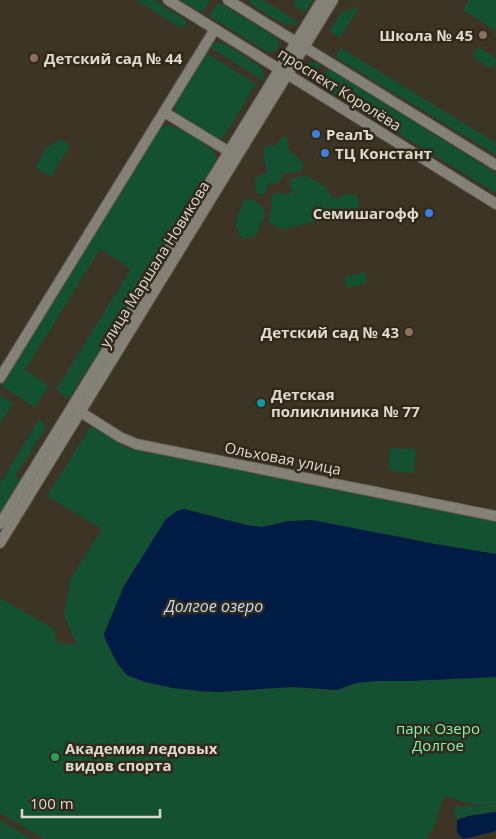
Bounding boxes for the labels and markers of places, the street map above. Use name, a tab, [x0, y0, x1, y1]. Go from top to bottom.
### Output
place label: Школа № 45	[379, 25, 473, 45]
marker: Школа № 45	[477, 29, 489, 41]
place label: Детский сад № 44	[44, 48, 183, 68]
marker: Детский сад № 44	[28, 52, 40, 64]
place label: РеалЪ	[326, 124, 374, 144]
marker: РеалЪ	[310, 128, 322, 140]
place label: ТЦ Констант	[335, 143, 432, 163]
marker: ТЦ Констант	[319, 147, 331, 159]
place label: Семишагофф	[313, 203, 419, 223]
marker: Семишагофф	[423, 207, 435, 219]
place label: Детский сад № 43	[261, 322, 399, 342]
marker: Детский сад № 43	[403, 326, 415, 338]
place label: Детская поликлиника № 77	[271, 384, 420, 421]
marker: Детская поликлиника № 77	[255, 397, 267, 409]
place label: Академия ледовых видов спорта	[65, 738, 218, 775]
marker: Академия ледовых видов спорта	[49, 751, 61, 763]

